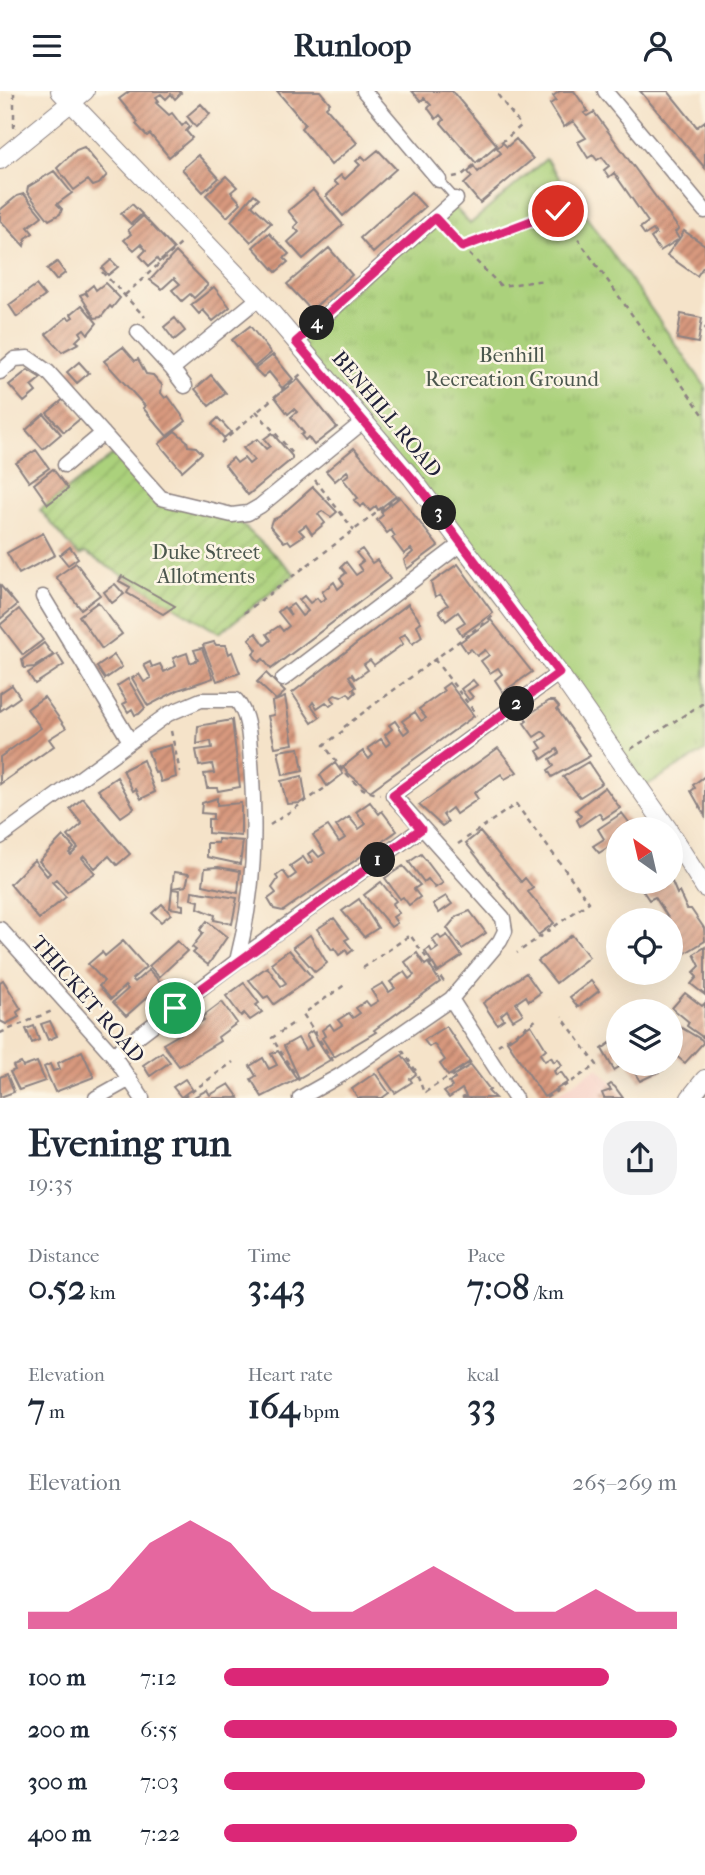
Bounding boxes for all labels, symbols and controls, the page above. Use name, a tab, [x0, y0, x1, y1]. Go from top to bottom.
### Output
icon: menu	[28, 27, 66, 65]
text: Runloop	[294, 27, 411, 64]
icon: person	[639, 27, 677, 65]
pin	[528, 181, 588, 241]
icon: check	[539, 192, 577, 230]
pin: 4	[300, 306, 334, 341]
text: 4	[311, 311, 322, 333]
park label: Benhill Recreation Ground	[425, 343, 599, 391]
street label: BENHILL ROAD	[327, 346, 447, 482]
pin: 3	[422, 495, 457, 531]
text: 3	[435, 501, 442, 523]
park label: Duke Street Allotments	[152, 540, 261, 588]
pin: 2	[500, 687, 534, 721]
text: 2	[512, 692, 521, 714]
north arrow	[606, 817, 682, 894]
map controls	[606, 817, 683, 1076]
pin: 1	[360, 843, 396, 877]
text: 1	[374, 848, 381, 870]
button: locate	[606, 908, 683, 985]
street label: THICKET ROAD	[26, 931, 150, 1067]
pin	[145, 978, 205, 1038]
icon: arrive	[156, 989, 194, 1027]
button: layers	[606, 999, 683, 1076]
text: Evening run	[28, 1121, 231, 1166]
button: share	[603, 1121, 677, 1195]
text: 19:35	[28, 1170, 73, 1197]
text: Distance	[28, 1245, 99, 1267]
text: Time	[248, 1245, 291, 1267]
text: Pace	[467, 1245, 505, 1267]
text: 0.52	[28, 1267, 86, 1308]
text: 3:43	[248, 1267, 306, 1308]
text: 7:08	[467, 1267, 530, 1308]
text: km	[86, 1282, 115, 1304]
text: /km	[530, 1282, 564, 1304]
text: Elevation	[28, 1364, 105, 1386]
text: Heart rate	[248, 1364, 333, 1386]
text: kcal	[467, 1364, 499, 1386]
text: 7	[28, 1386, 45, 1427]
text: 164	[248, 1386, 300, 1427]
text: 33	[467, 1386, 496, 1427]
text: m	[45, 1401, 65, 1423]
text: bpm	[300, 1401, 340, 1423]
text: Elevation	[28, 1469, 121, 1496]
text: 265–269 m	[572, 1469, 677, 1496]
text: 100 m	[28, 1664, 86, 1691]
text: 7:12	[140, 1664, 177, 1691]
text: 200 m	[28, 1716, 89, 1743]
text: 6:55	[140, 1716, 178, 1743]
text: 300 m	[28, 1768, 87, 1795]
text: 7:03	[140, 1768, 179, 1795]
text: 400 m	[28, 1820, 91, 1847]
text: 7:22	[140, 1820, 180, 1847]

